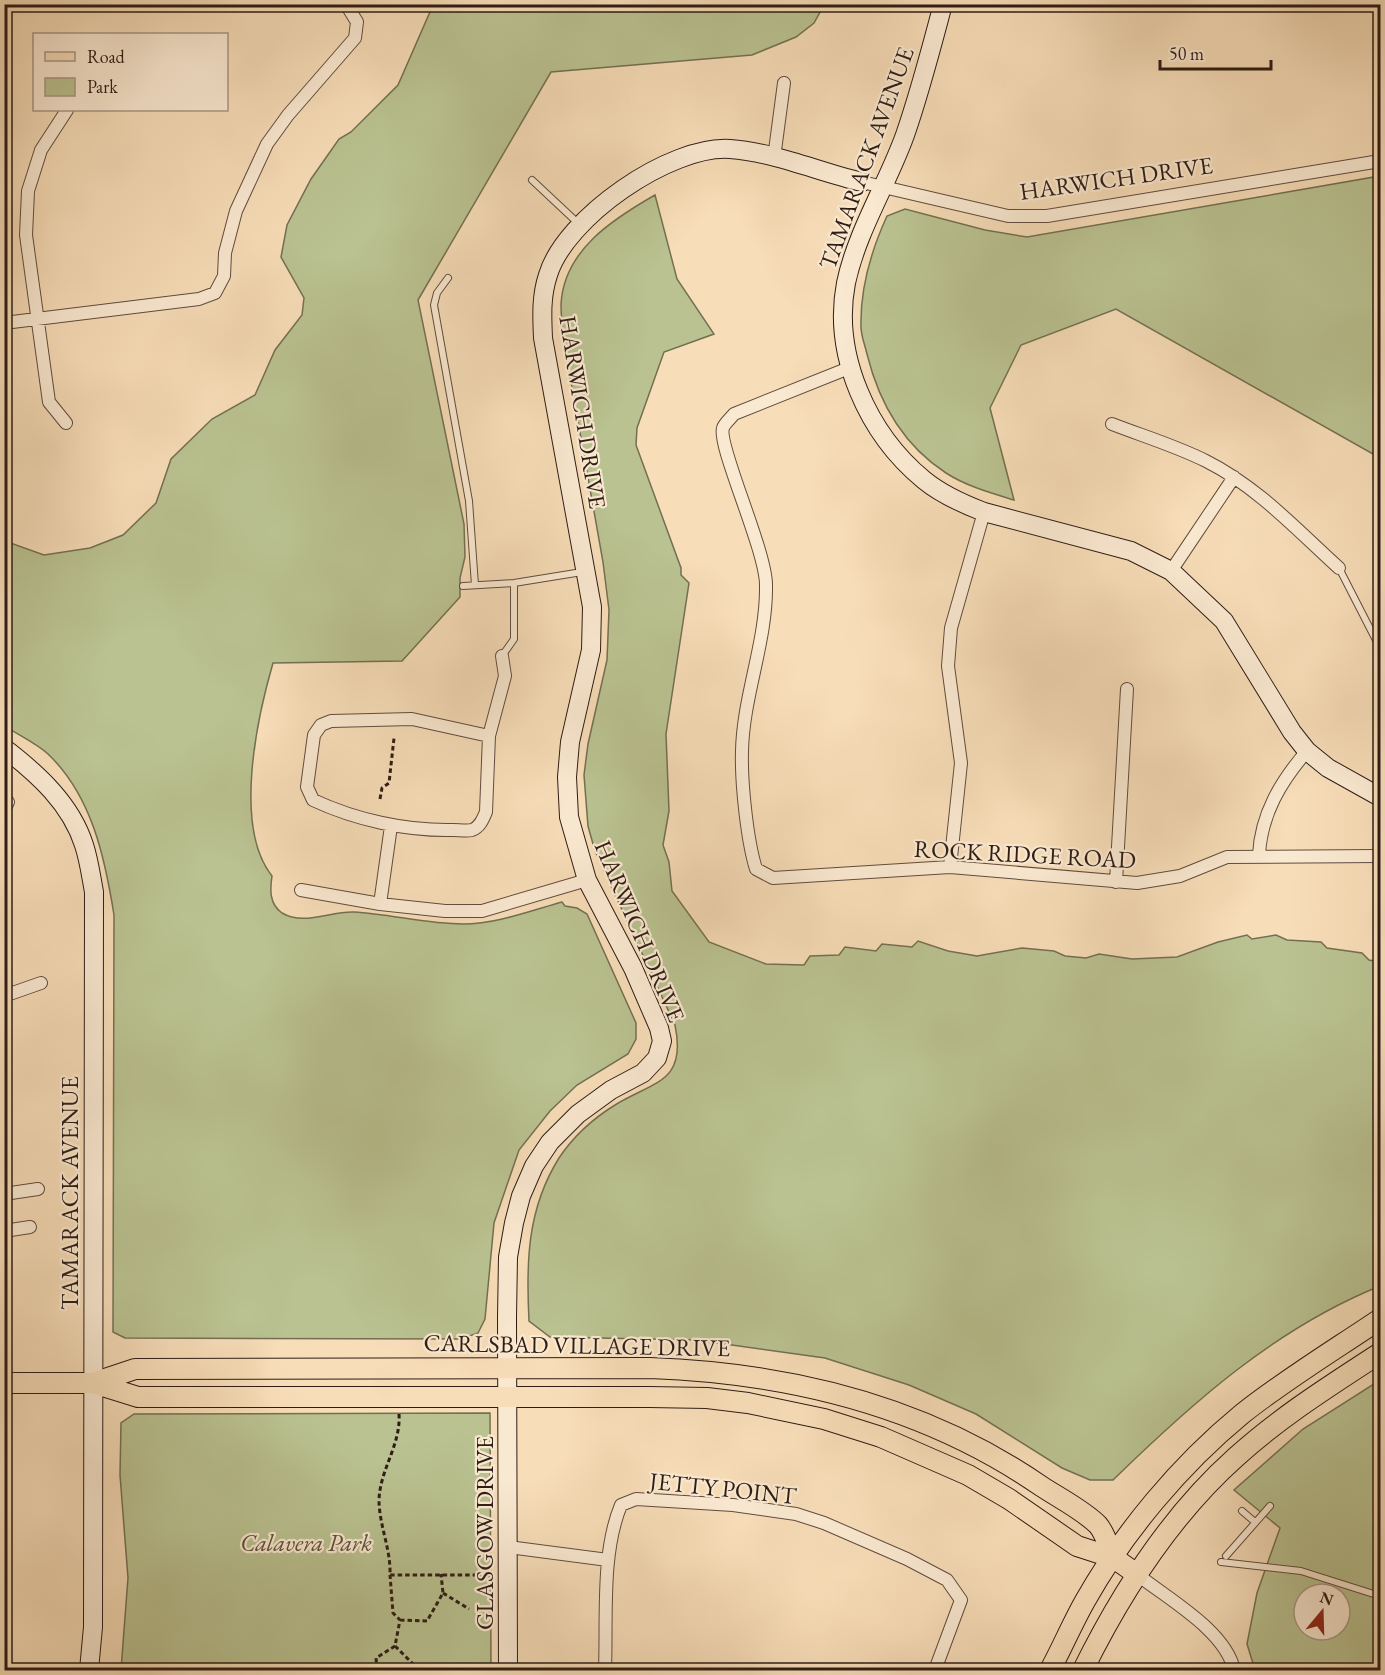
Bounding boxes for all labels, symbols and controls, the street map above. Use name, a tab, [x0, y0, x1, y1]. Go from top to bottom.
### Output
legend	[33, 33, 228, 111]
scale bar	[1160, 33, 1271, 71]
text: 50 m	[1169, 42, 1204, 65]
street label: TAMARACK AVENUE	[811, 43, 921, 273]
text: Road	[87, 45, 126, 68]
text: Park	[87, 75, 118, 98]
street label: HARWICH DRIVE	[1017, 149, 1215, 207]
street label: HARWICH DRIVE	[552, 313, 614, 511]
street label: ROCK RIDGE ROAD	[913, 833, 1137, 875]
street label: HARWICH DRIVE	[588, 835, 692, 1027]
street label: TAMARACK AVENUE	[54, 1076, 85, 1310]
street label: CARLSBAD VILLAGE DRIVE	[423, 1327, 731, 1363]
street label: GLASGOW DRIVE	[469, 1436, 500, 1630]
street label: JETTY POINT	[646, 1465, 799, 1511]
park label: Calavera Park	[240, 1527, 372, 1558]
north arrow	[1292, 1582, 1352, 1642]
text: N	[1317, 1586, 1336, 1610]

